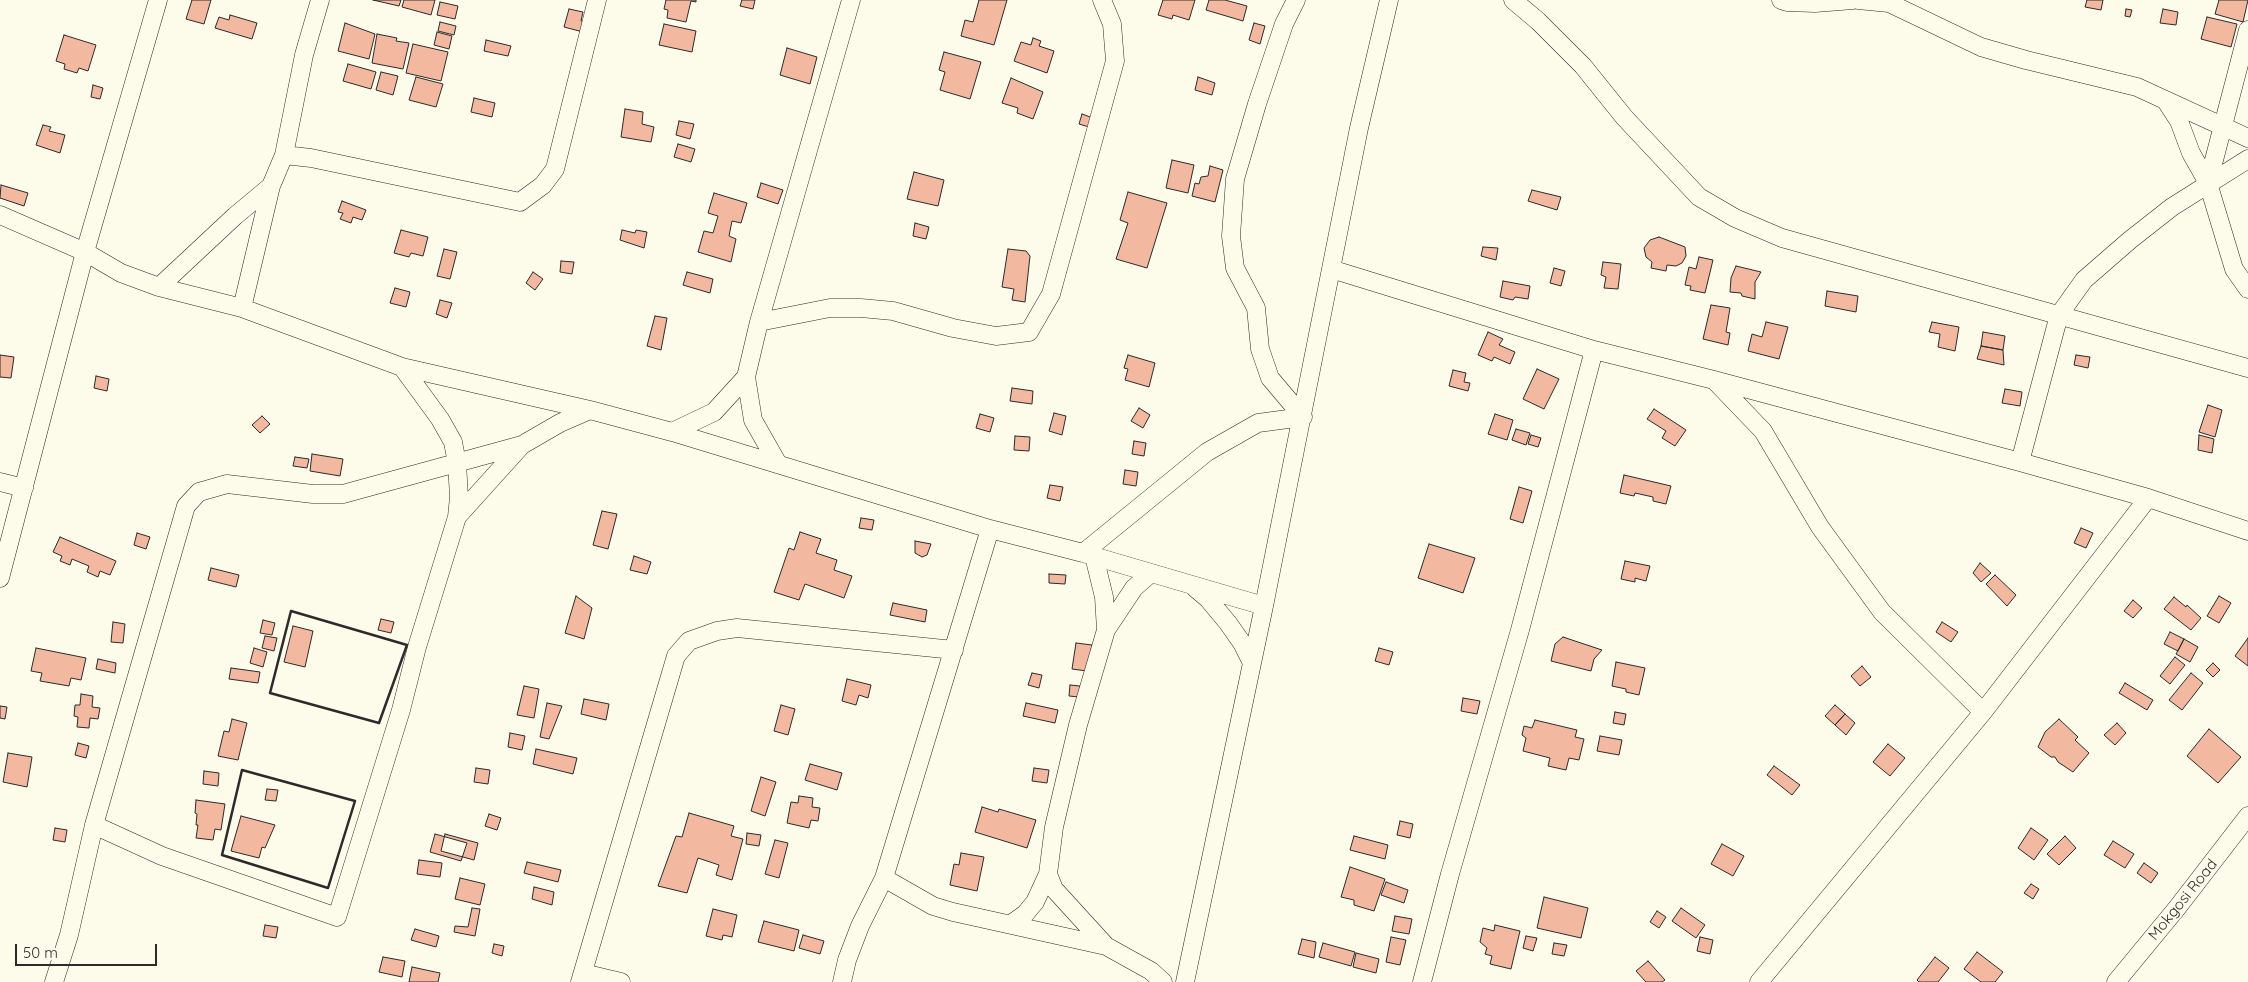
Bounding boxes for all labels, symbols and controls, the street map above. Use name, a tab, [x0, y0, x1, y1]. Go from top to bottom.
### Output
street label: Mokgosi Road	[2145, 856, 2221, 944]
scale bar	[18, 934, 160, 966]
text: 50 m	[23, 943, 58, 962]

